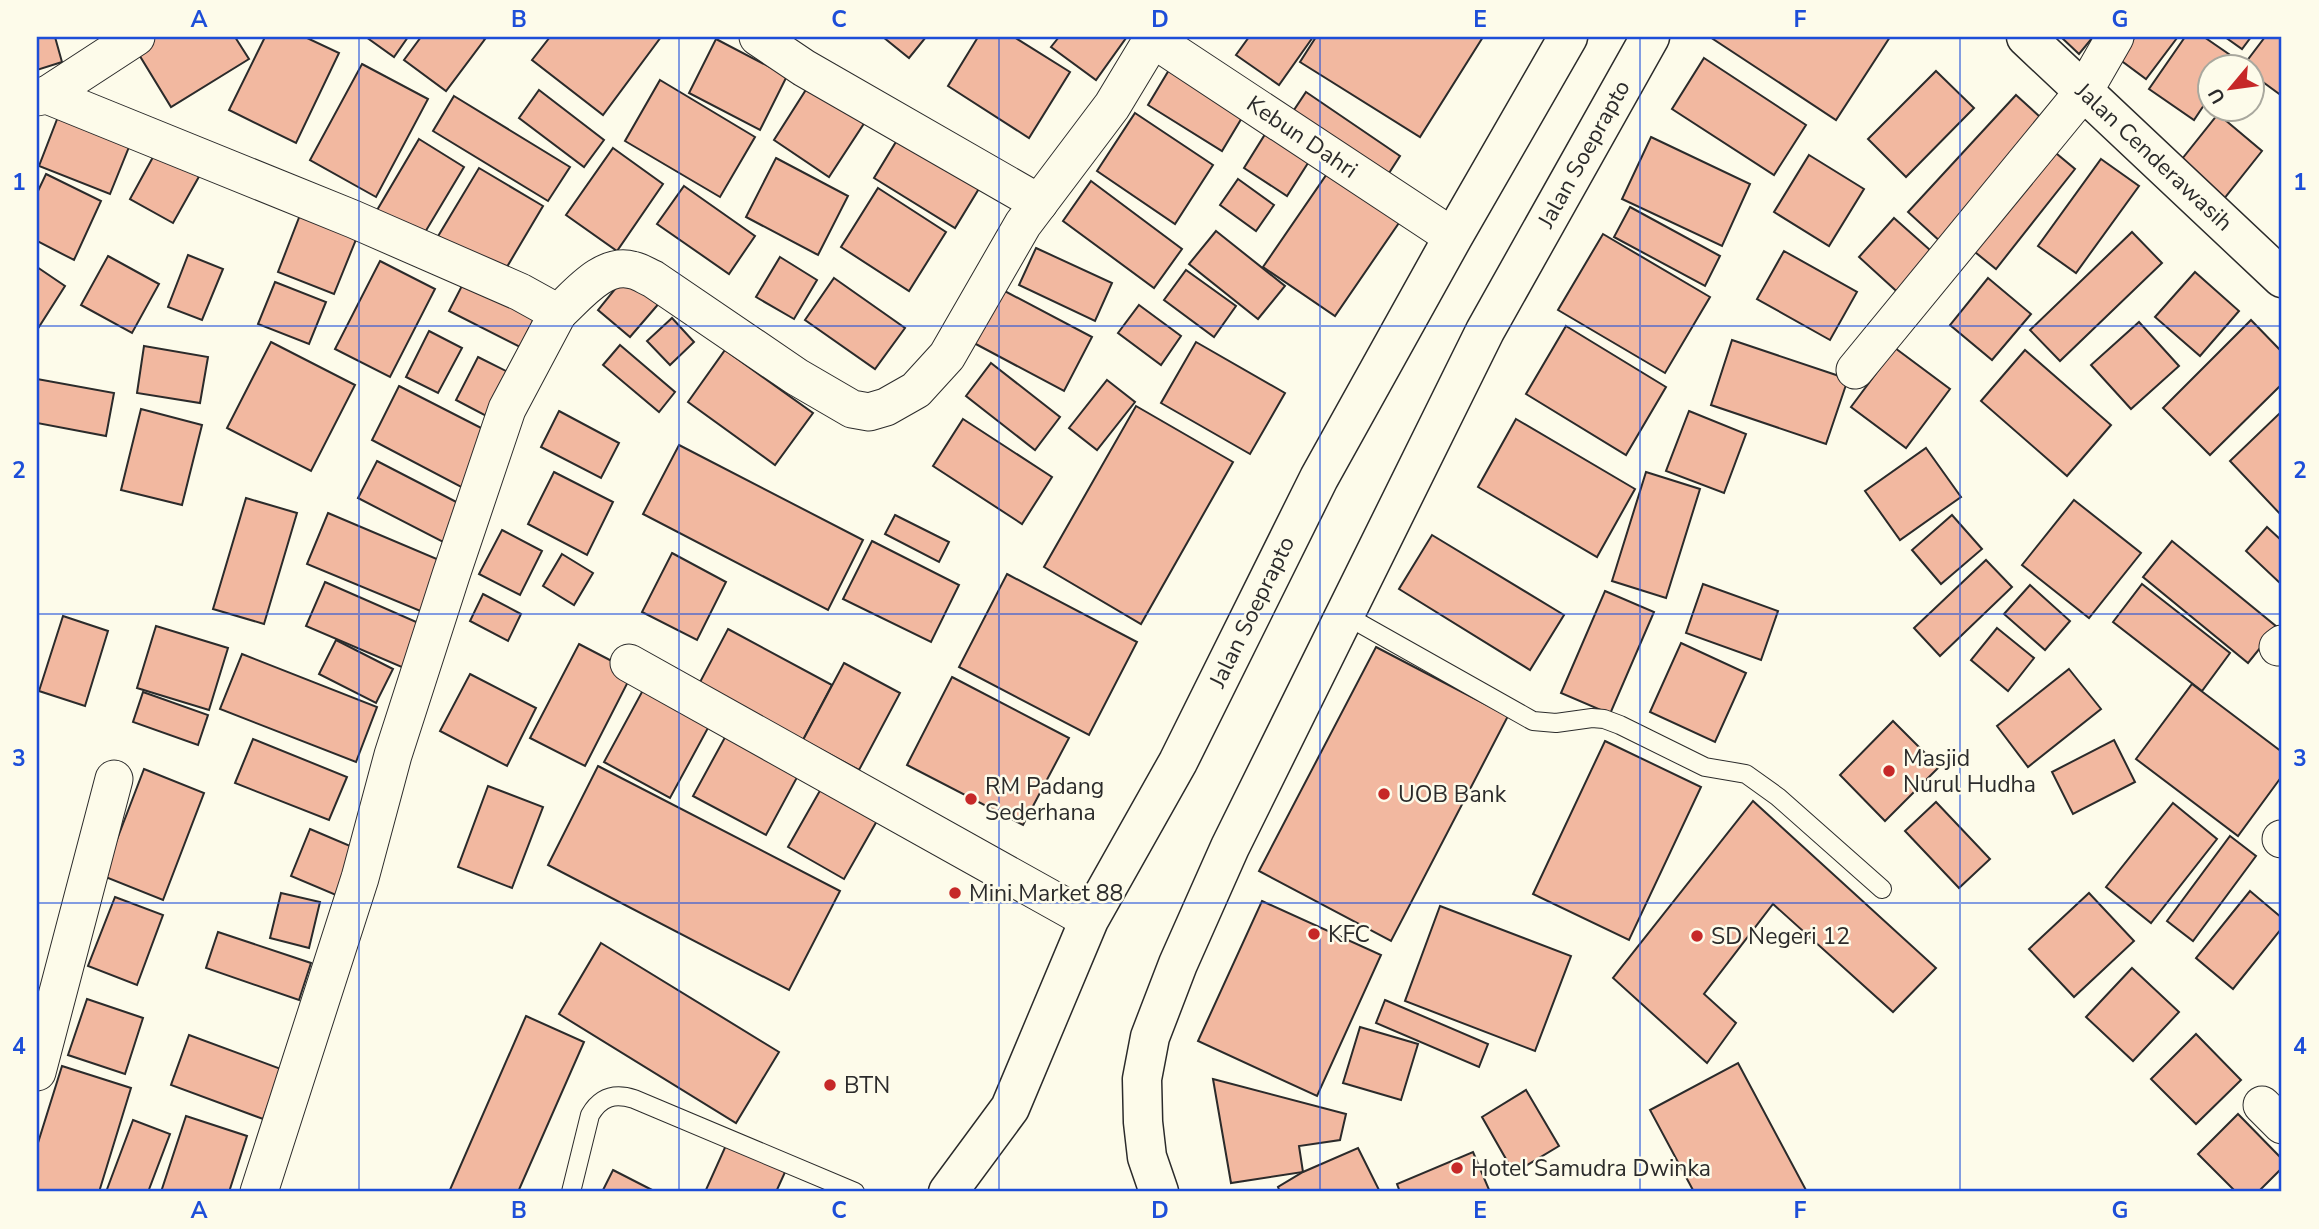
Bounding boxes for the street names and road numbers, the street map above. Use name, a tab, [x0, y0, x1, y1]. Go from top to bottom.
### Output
street label: Jalan Soeprapto	[1530, 75, 1637, 234]
street label: Jalan Cenderawasih	[2068, 75, 2239, 238]
street label: Kebun Dahri	[1240, 88, 1364, 186]
street label: Jalan Soeprapto	[1202, 531, 1302, 694]

